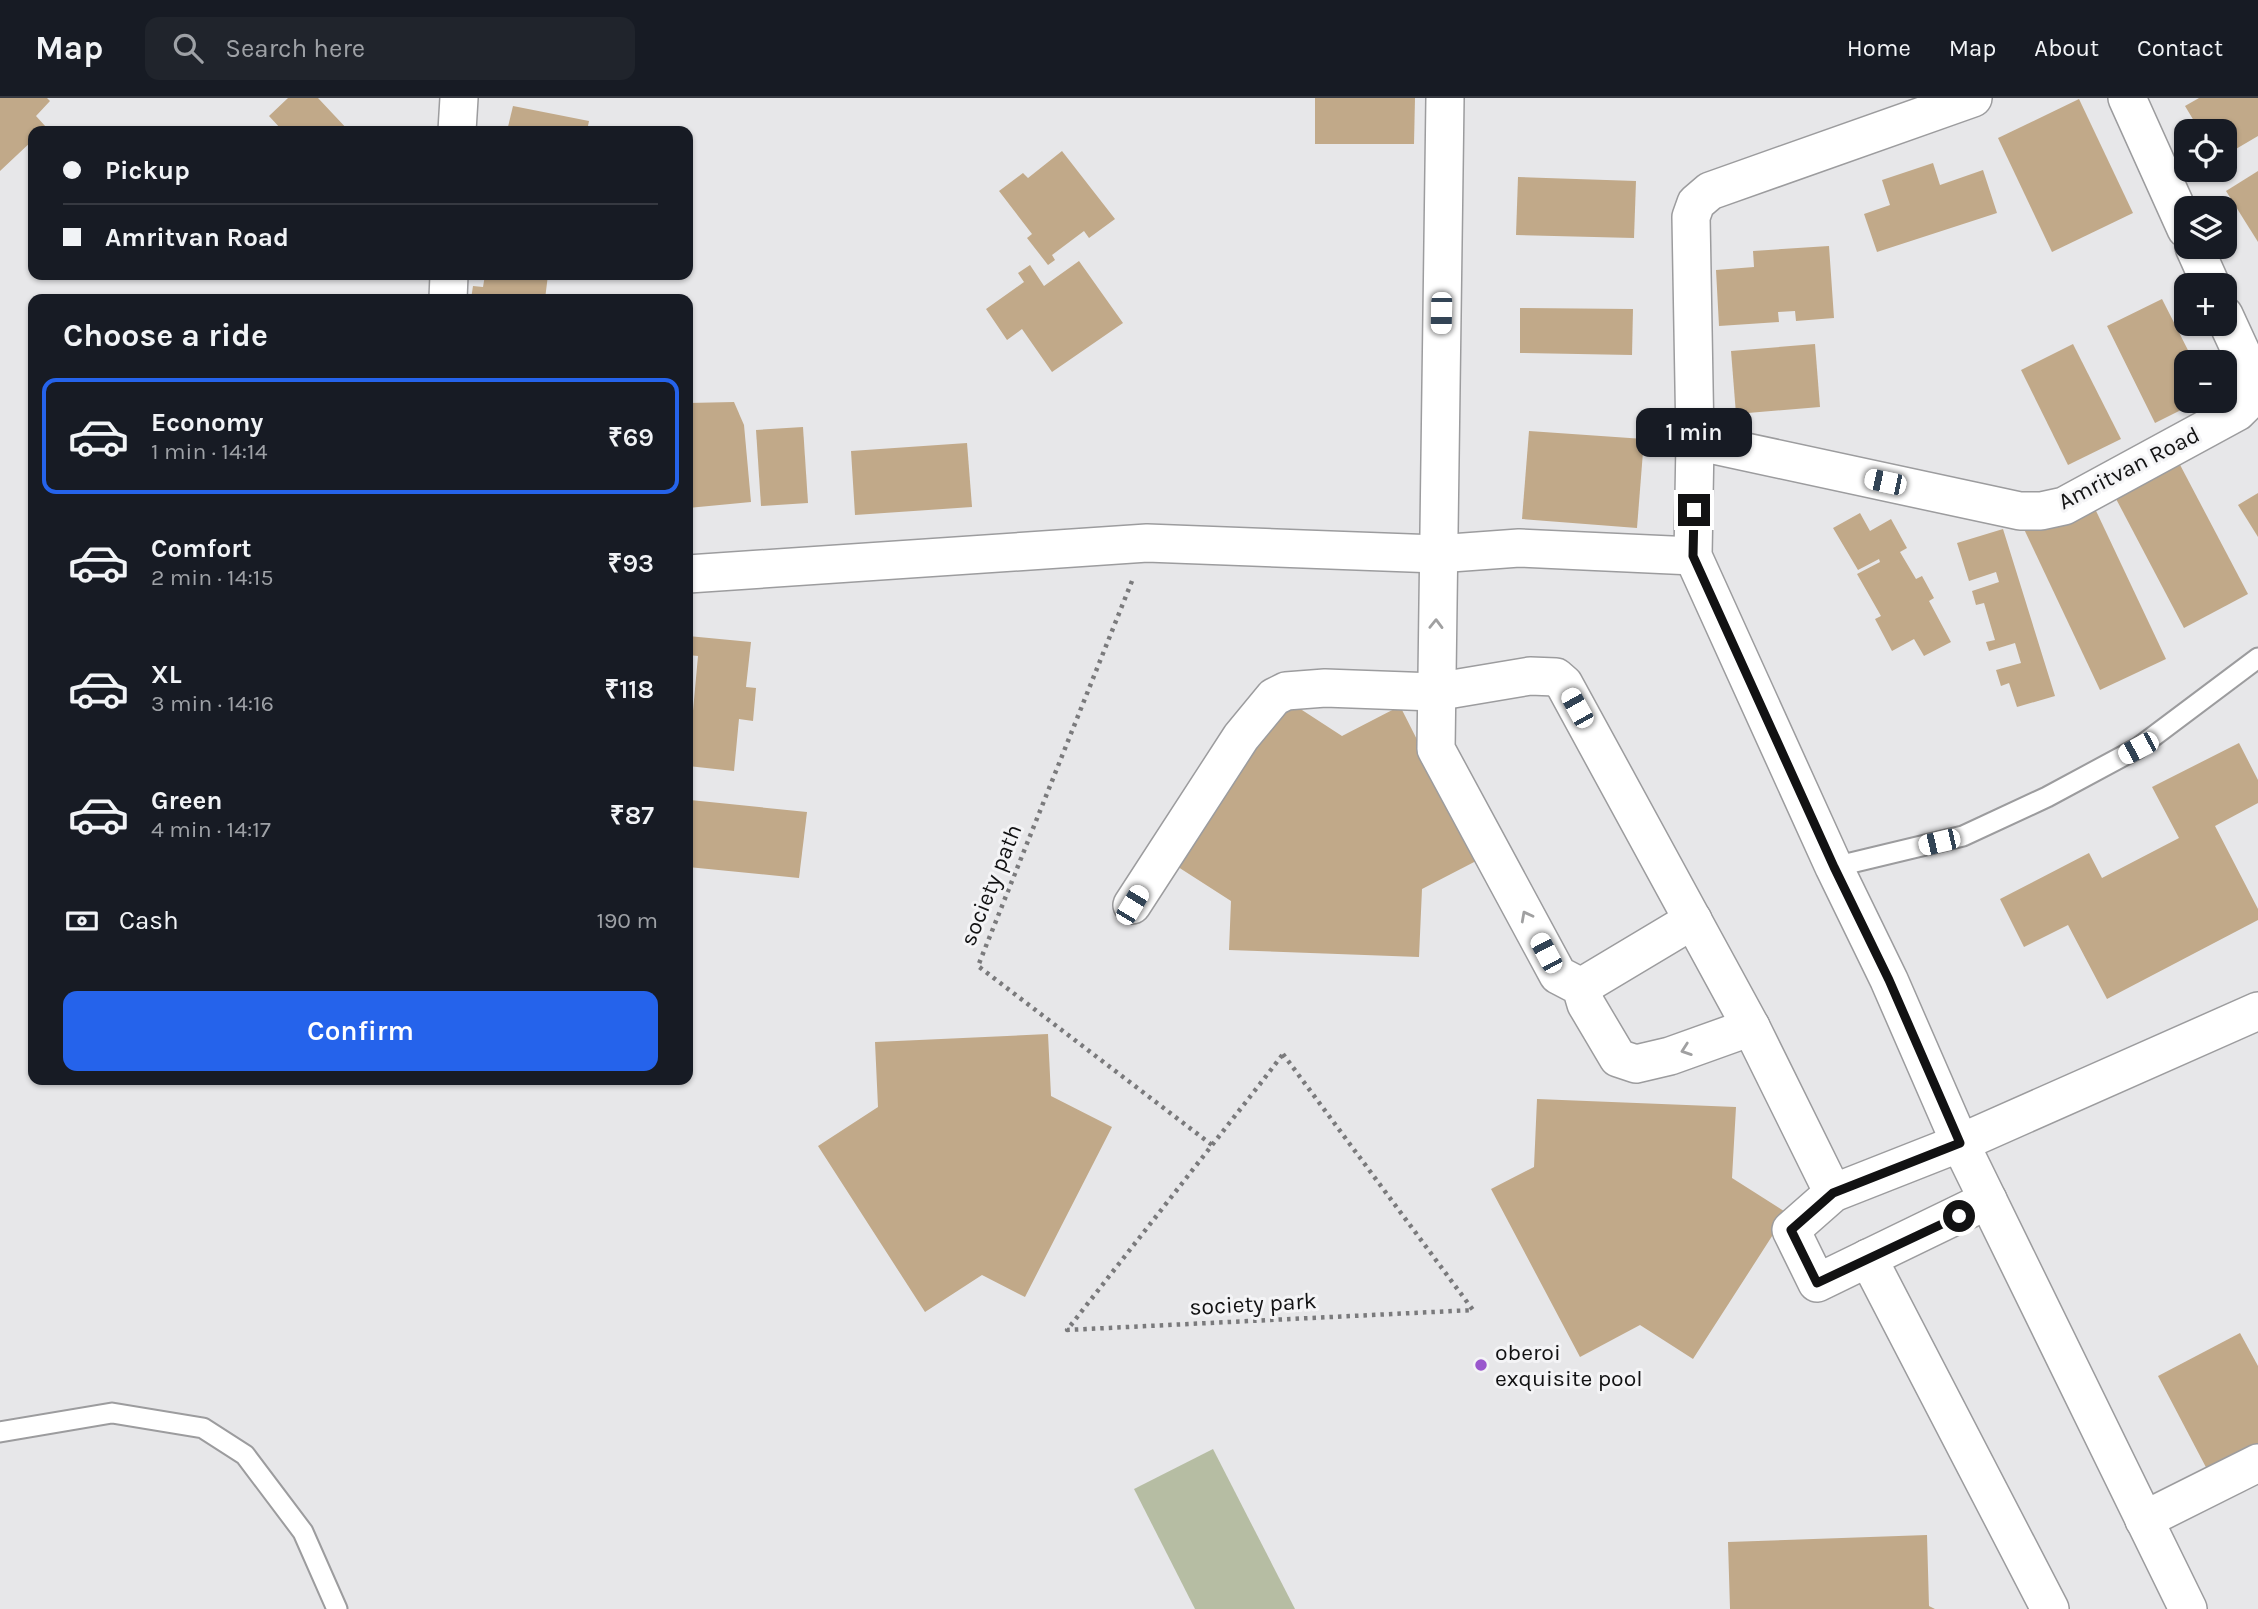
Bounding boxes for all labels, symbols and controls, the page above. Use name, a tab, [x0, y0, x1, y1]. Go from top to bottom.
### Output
search box	[145, 17, 635, 80]
text: Map	[35, 29, 103, 67]
icon: search	[169, 29, 207, 67]
text: Search here	[225, 33, 365, 64]
text: Home	[1847, 34, 1911, 62]
text: Map	[1949, 34, 1996, 62]
text: About	[2034, 34, 2099, 62]
text: Contact	[2137, 34, 2223, 62]
map controls	[2174, 119, 2237, 413]
button: locate	[2174, 119, 2237, 182]
text: Pickup	[105, 155, 190, 186]
button: layers	[2174, 196, 2237, 259]
text: Amritvan Road	[105, 222, 289, 253]
button: +	[2174, 273, 2237, 336]
car	[1431, 292, 1452, 334]
text: Choose a ride	[63, 317, 268, 354]
button: −	[2174, 350, 2237, 413]
icon: car	[67, 405, 130, 468]
text: Economy	[151, 407, 263, 438]
callout: 1 min	[1636, 408, 1752, 458]
text: 1 min	[1665, 419, 1723, 446]
street label: Amritvan Road	[2054, 421, 2204, 515]
text: ₹69	[608, 422, 654, 453]
text: 1 min · 14:14	[151, 438, 268, 465]
car	[1863, 467, 1908, 497]
route end	[1678, 494, 1710, 526]
icon: car	[67, 531, 130, 594]
text: Comfort	[151, 533, 252, 564]
text: ₹93	[608, 548, 654, 579]
text: 2 min · 14:15	[151, 564, 273, 591]
one-way arrow	[1428, 618, 1444, 629]
icon: car	[67, 657, 130, 720]
text: XL	[151, 659, 182, 690]
text: ₹118	[604, 674, 654, 705]
car	[1558, 685, 1597, 731]
text: 3 min · 14:16	[151, 690, 274, 717]
car	[2115, 729, 2162, 767]
icon: car	[67, 783, 130, 846]
text: Green	[151, 785, 223, 816]
text: ₹87	[610, 800, 654, 831]
text: 4 min · 14:17	[151, 816, 271, 843]
street label: society path	[954, 820, 1028, 950]
car	[1917, 827, 1962, 857]
car	[1113, 882, 1152, 928]
icon: cash	[63, 902, 101, 940]
text: Cash	[119, 905, 179, 936]
text: 190 m	[596, 907, 658, 934]
one-way arrow	[1521, 911, 1534, 924]
car	[1527, 930, 1566, 976]
button: Confirm	[63, 991, 658, 1071]
one-way arrow	[1681, 1042, 1693, 1056]
route start	[1943, 1200, 1975, 1232]
street label: society park	[1189, 1287, 1317, 1321]
place label: oberoi exquisite pool	[1495, 1339, 1643, 1392]
marker: oberoi exquisite pool	[1473, 1357, 1489, 1373]

